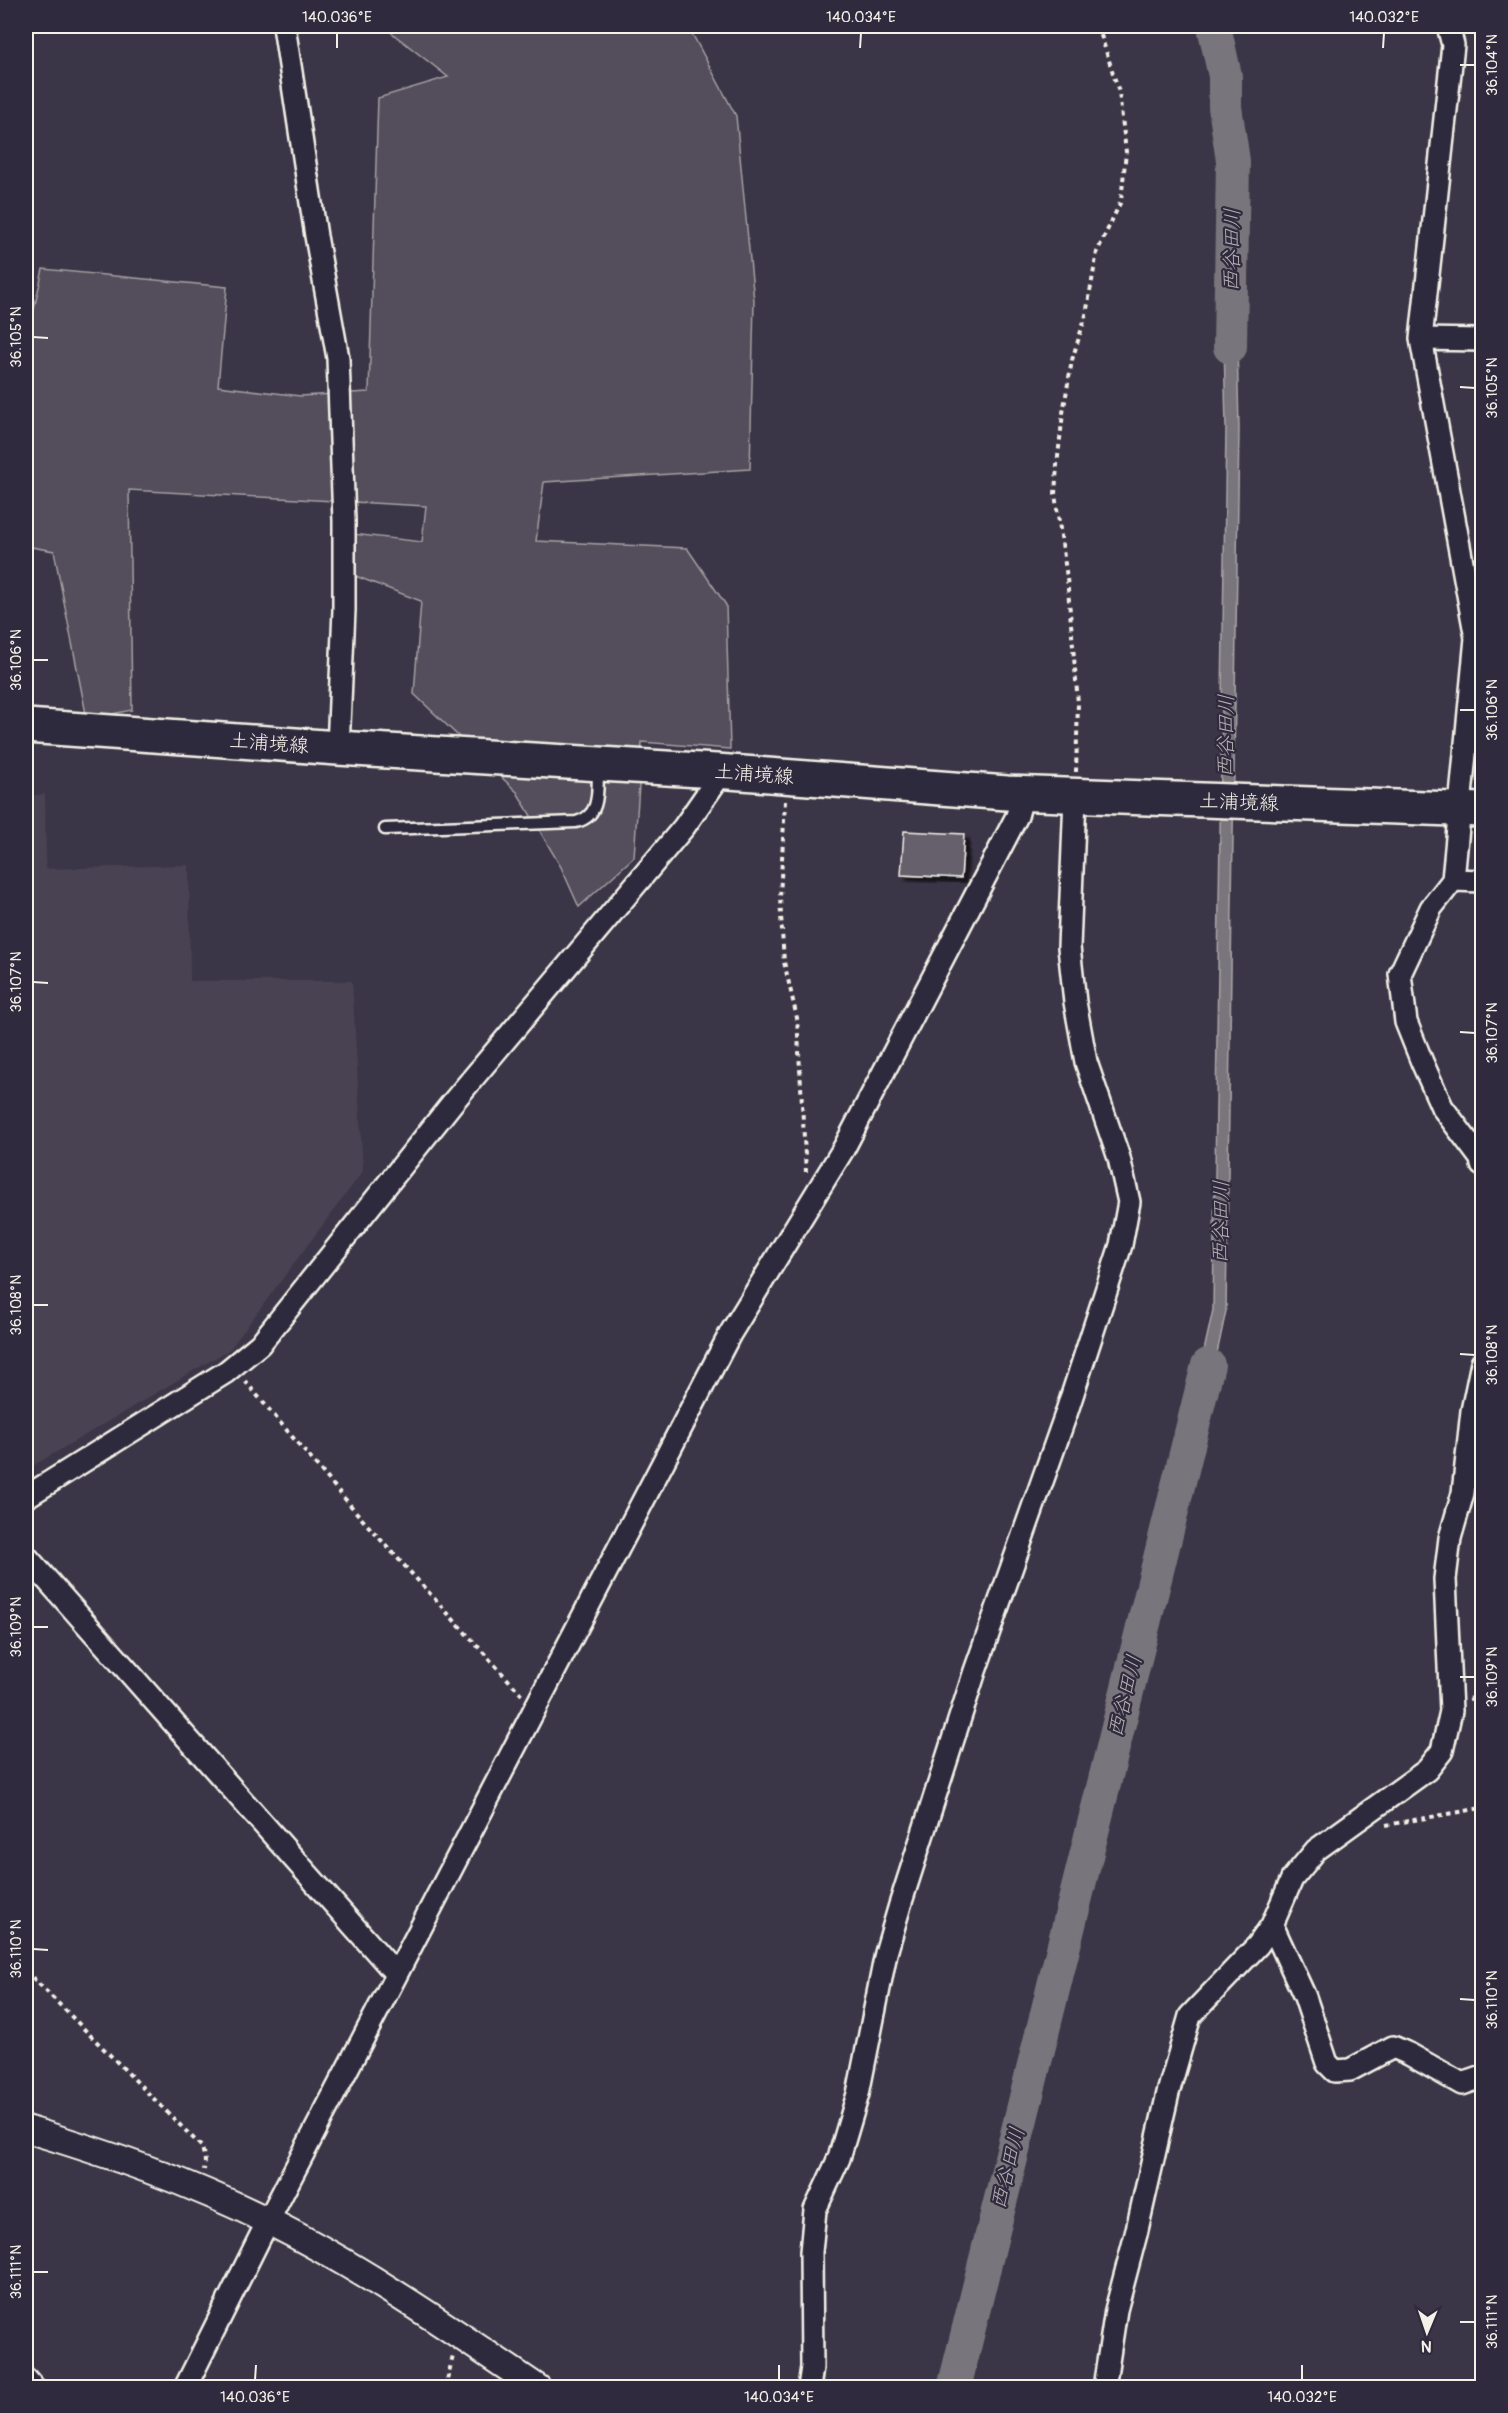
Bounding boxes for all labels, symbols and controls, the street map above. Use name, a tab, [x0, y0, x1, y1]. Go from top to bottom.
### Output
text: 140.036°E	[302, 8, 372, 27]
text: 140.034°E	[826, 8, 896, 27]
text: 140.032°E	[1349, 8, 1419, 27]
text: 36.104°N	[1483, 34, 1502, 96]
water label: 西谷田川	[1218, 208, 1246, 292]
text: 36.105°N	[7, 306, 26, 368]
text: 36.105°N	[1483, 357, 1502, 419]
text: 36.106°N	[7, 629, 26, 691]
text: 36.106°N	[1483, 679, 1502, 741]
water label: 西谷田川	[1212, 694, 1240, 778]
street label: 土浦境線	[228, 728, 310, 758]
street label: 土浦境線	[713, 759, 795, 789]
street label: 土浦境線	[1199, 788, 1279, 816]
text: 36.107°N	[7, 951, 26, 1013]
text: 36.107°N	[1483, 1002, 1502, 1064]
water label: 西谷田川	[1207, 1180, 1235, 1264]
text: 36.108°N	[7, 1275, 26, 1335]
text: 36.108°N	[1483, 1325, 1502, 1385]
text: 36.109°N	[7, 1597, 26, 1657]
text: 36.109°N	[1483, 1647, 1502, 1707]
water label: 西谷田川	[1102, 1652, 1148, 1740]
text: 36.110°N	[7, 1919, 26, 1979]
text: 36.110°N	[1483, 1970, 1502, 2030]
water label: 西谷田川	[985, 2124, 1031, 2212]
text: 36.111°N	[7, 2245, 26, 2299]
text: 36.111°N	[1483, 2295, 1502, 2349]
north arrow	[1397, 2302, 1457, 2362]
text: N	[1421, 2336, 1432, 2356]
text: 140.036°E	[220, 2388, 290, 2407]
text: 140.034°E	[744, 2388, 814, 2407]
text: 140.032°E	[1267, 2388, 1337, 2407]

